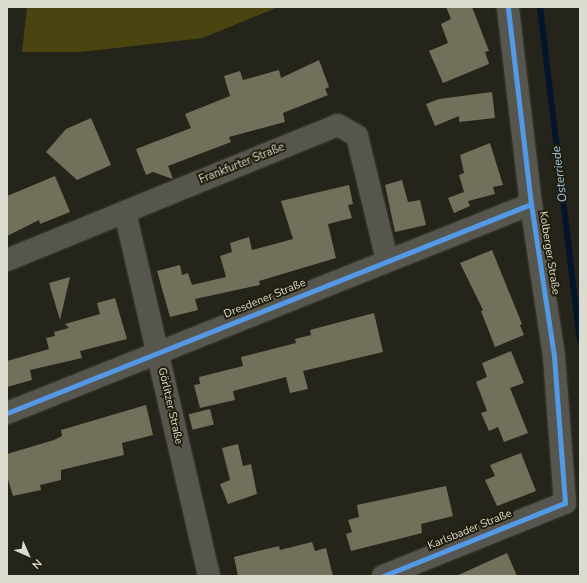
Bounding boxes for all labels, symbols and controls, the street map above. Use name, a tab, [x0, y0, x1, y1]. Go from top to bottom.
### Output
street label: Frankfurter Straße	[197, 141, 287, 187]
water label: Osterriede	[549, 145, 571, 203]
street label: Kolberger Straße	[536, 210, 562, 296]
street label: Dresdener Straße	[222, 277, 308, 321]
street label: Görlitzer Straße	[155, 366, 185, 446]
street label: Karlsbader Straße	[426, 507, 514, 553]
north arrow	[8, 535, 48, 575]
text: N	[29, 556, 45, 572]

